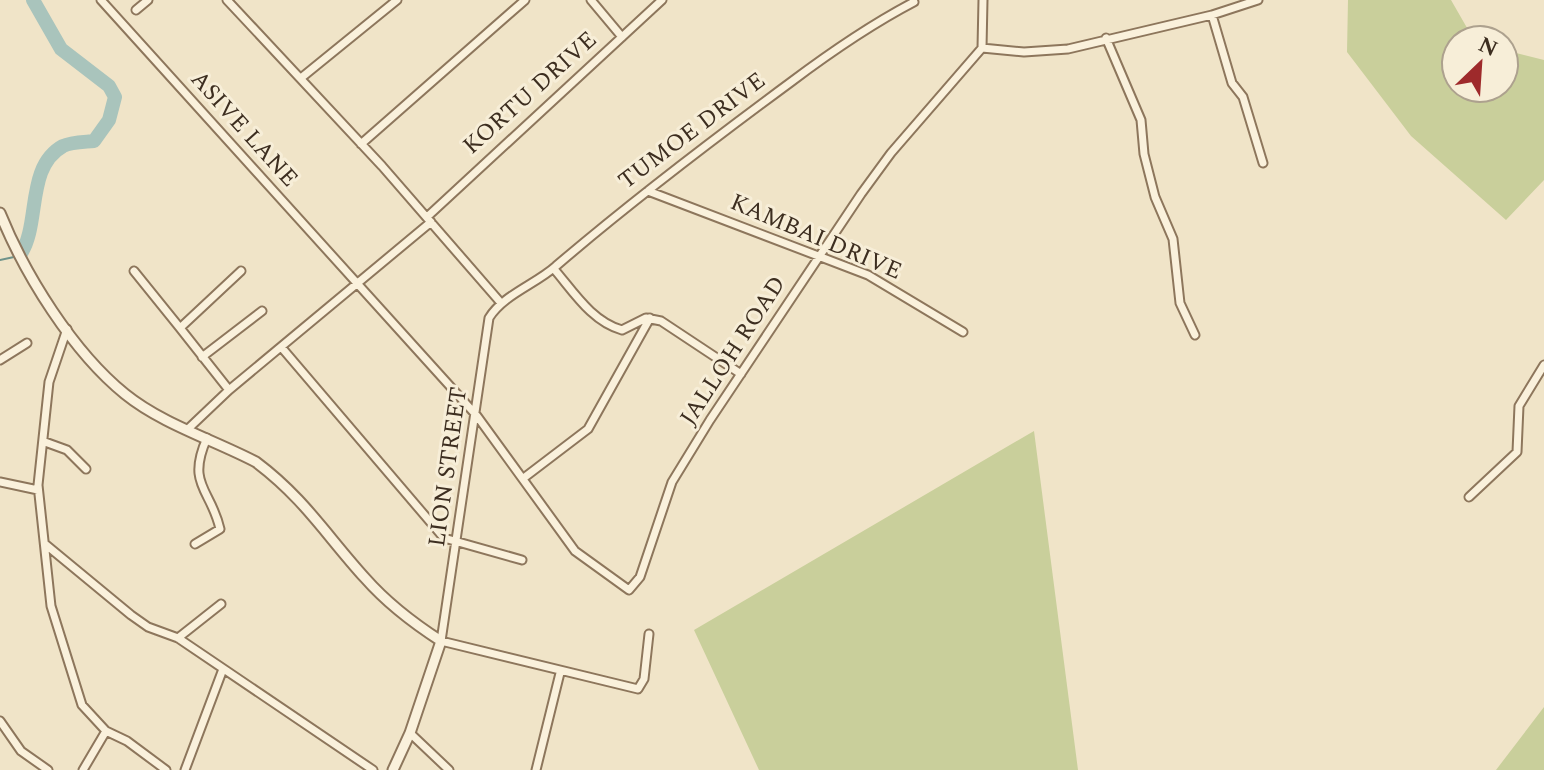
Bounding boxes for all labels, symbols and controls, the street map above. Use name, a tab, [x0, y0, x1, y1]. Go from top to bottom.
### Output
street label: KORTU DRIVE	[455, 23, 605, 163]
north arrow	[1440, 24, 1520, 104]
text: N	[1473, 28, 1503, 66]
street label: ASIVE LANE	[182, 62, 306, 196]
street label: TUMOE DRIVE	[611, 63, 773, 199]
street label: KAMBAI DRIVE	[725, 185, 907, 289]
street label: JALLOH ROAD	[671, 269, 795, 433]
street label: LION STREET	[419, 385, 477, 549]

